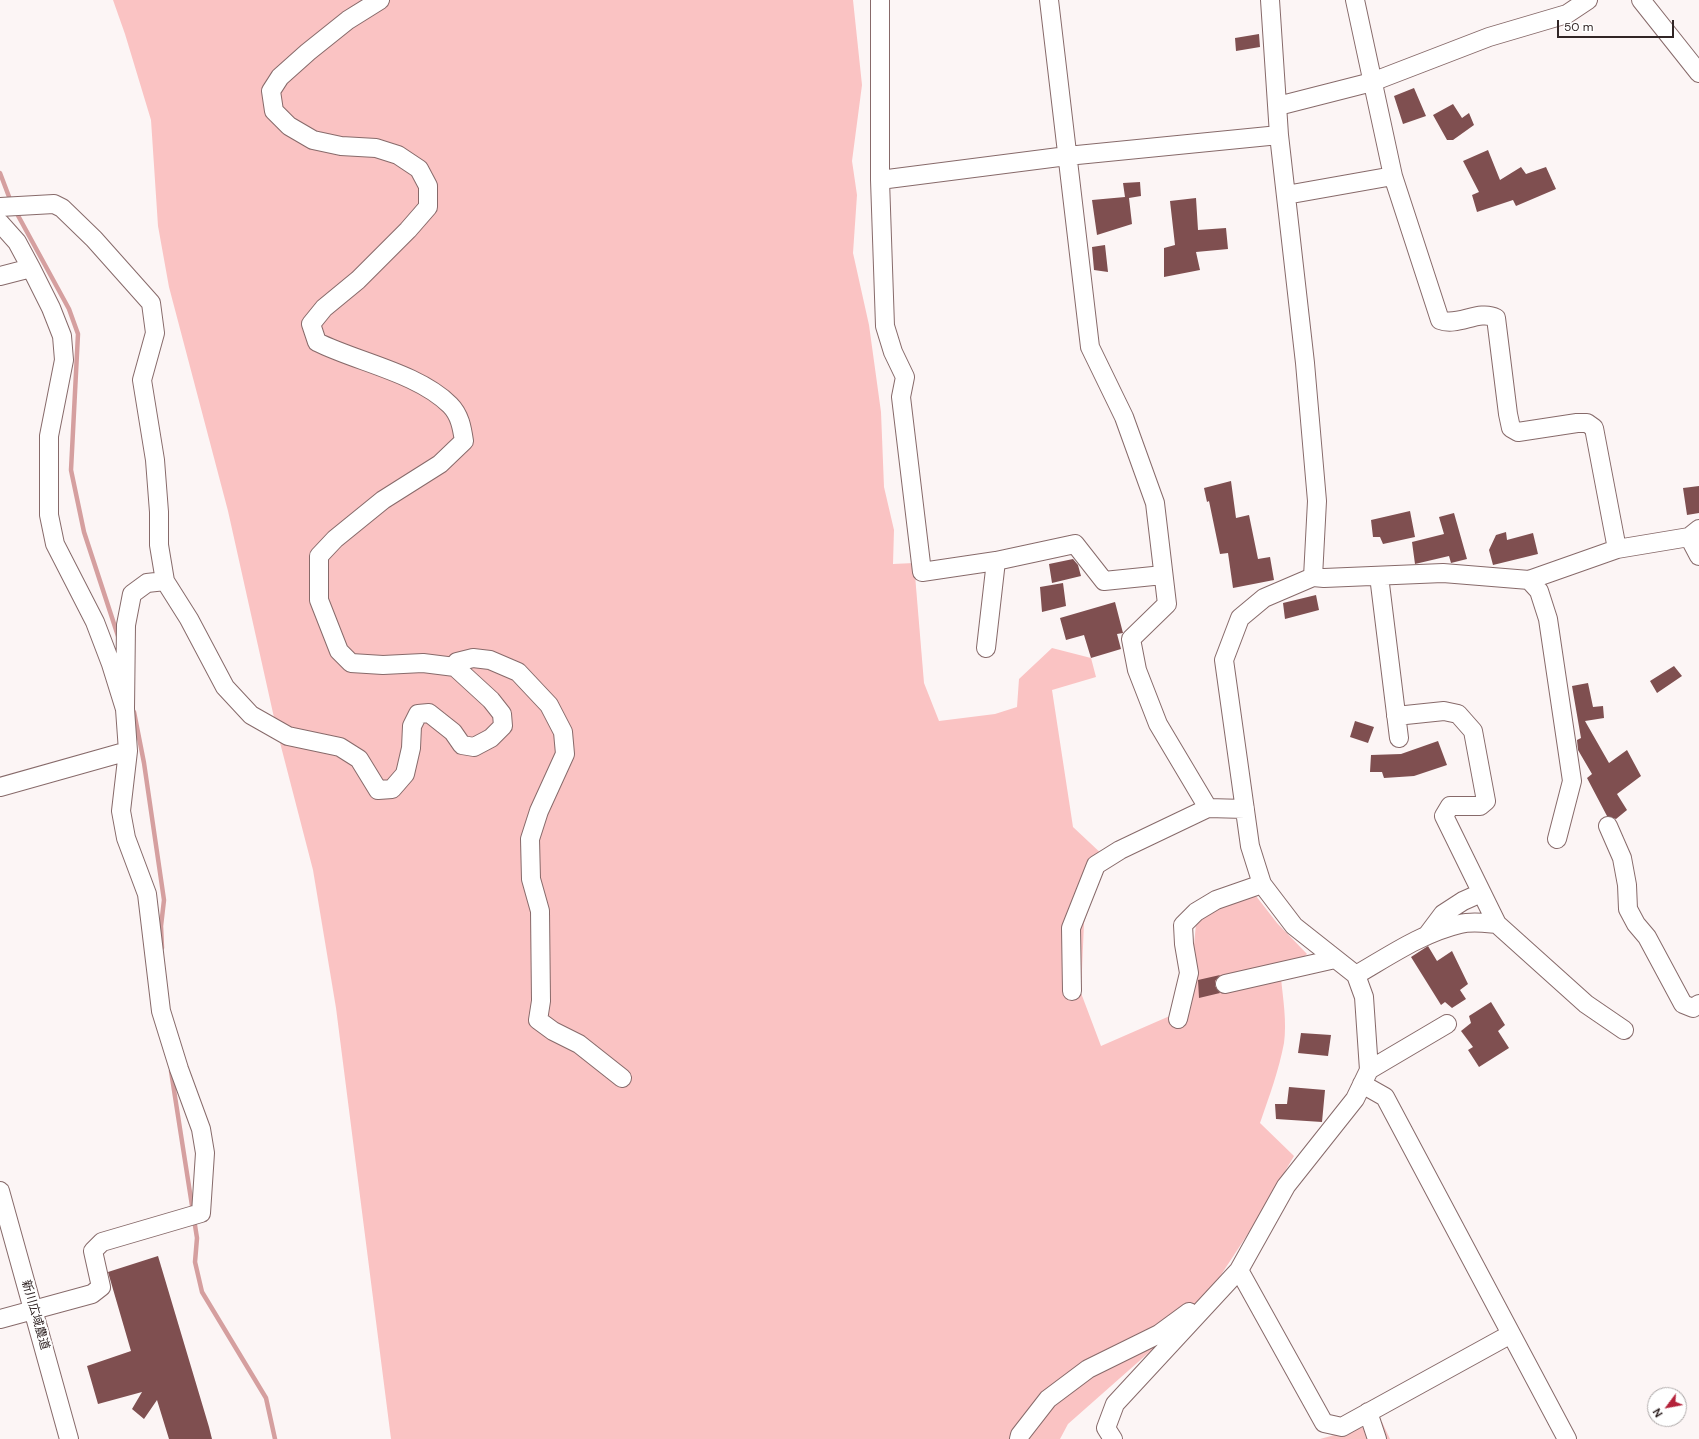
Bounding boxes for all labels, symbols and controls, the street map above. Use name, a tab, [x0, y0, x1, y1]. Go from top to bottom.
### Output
scale bar	[1559, 12, 1676, 38]
text: 50 m	[1564, 19, 1593, 35]
street label: 新川広域農道	[18, 1278, 52, 1352]
north arrow	[1647, 1387, 1687, 1427]
text: N	[1650, 1406, 1666, 1420]

